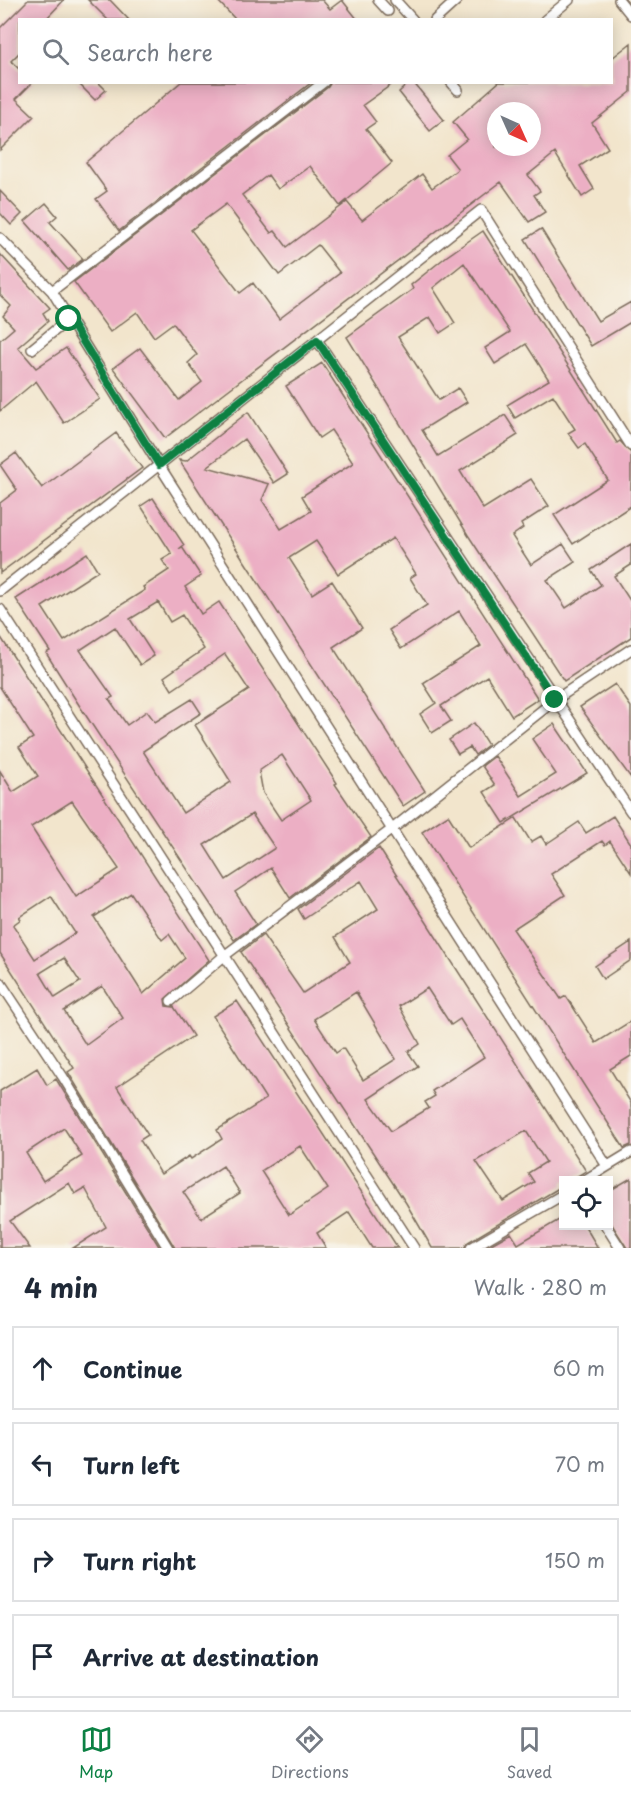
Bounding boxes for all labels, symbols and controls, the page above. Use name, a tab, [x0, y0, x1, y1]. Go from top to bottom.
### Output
search box	[18, 18, 613, 84]
icon: search	[39, 35, 72, 68]
text: Search here	[87, 35, 213, 68]
north arrow	[487, 102, 541, 156]
route start	[55, 305, 81, 331]
route end	[541, 686, 567, 712]
map controls	[559, 1176, 613, 1230]
button: locate	[559, 1176, 613, 1230]
text: 4 min	[24, 1268, 98, 1307]
text: Walk · 280 m	[474, 1272, 607, 1302]
icon: ahead	[26, 1352, 59, 1385]
text: Continue	[83, 1352, 182, 1385]
text: 60 m	[553, 1353, 605, 1383]
icon: left	[26, 1448, 59, 1481]
text: Turn left	[83, 1448, 180, 1481]
text: 70 m	[555, 1449, 605, 1479]
icon: right	[26, 1544, 59, 1577]
text: Turn right	[83, 1544, 196, 1577]
text: 150 m	[545, 1545, 605, 1575]
icon: arrive	[26, 1640, 59, 1673]
text: Arrive at destination	[83, 1640, 319, 1673]
tab: Map	[79, 1723, 113, 1783]
tab: Directions	[271, 1723, 349, 1783]
tab: Saved	[507, 1723, 552, 1783]

